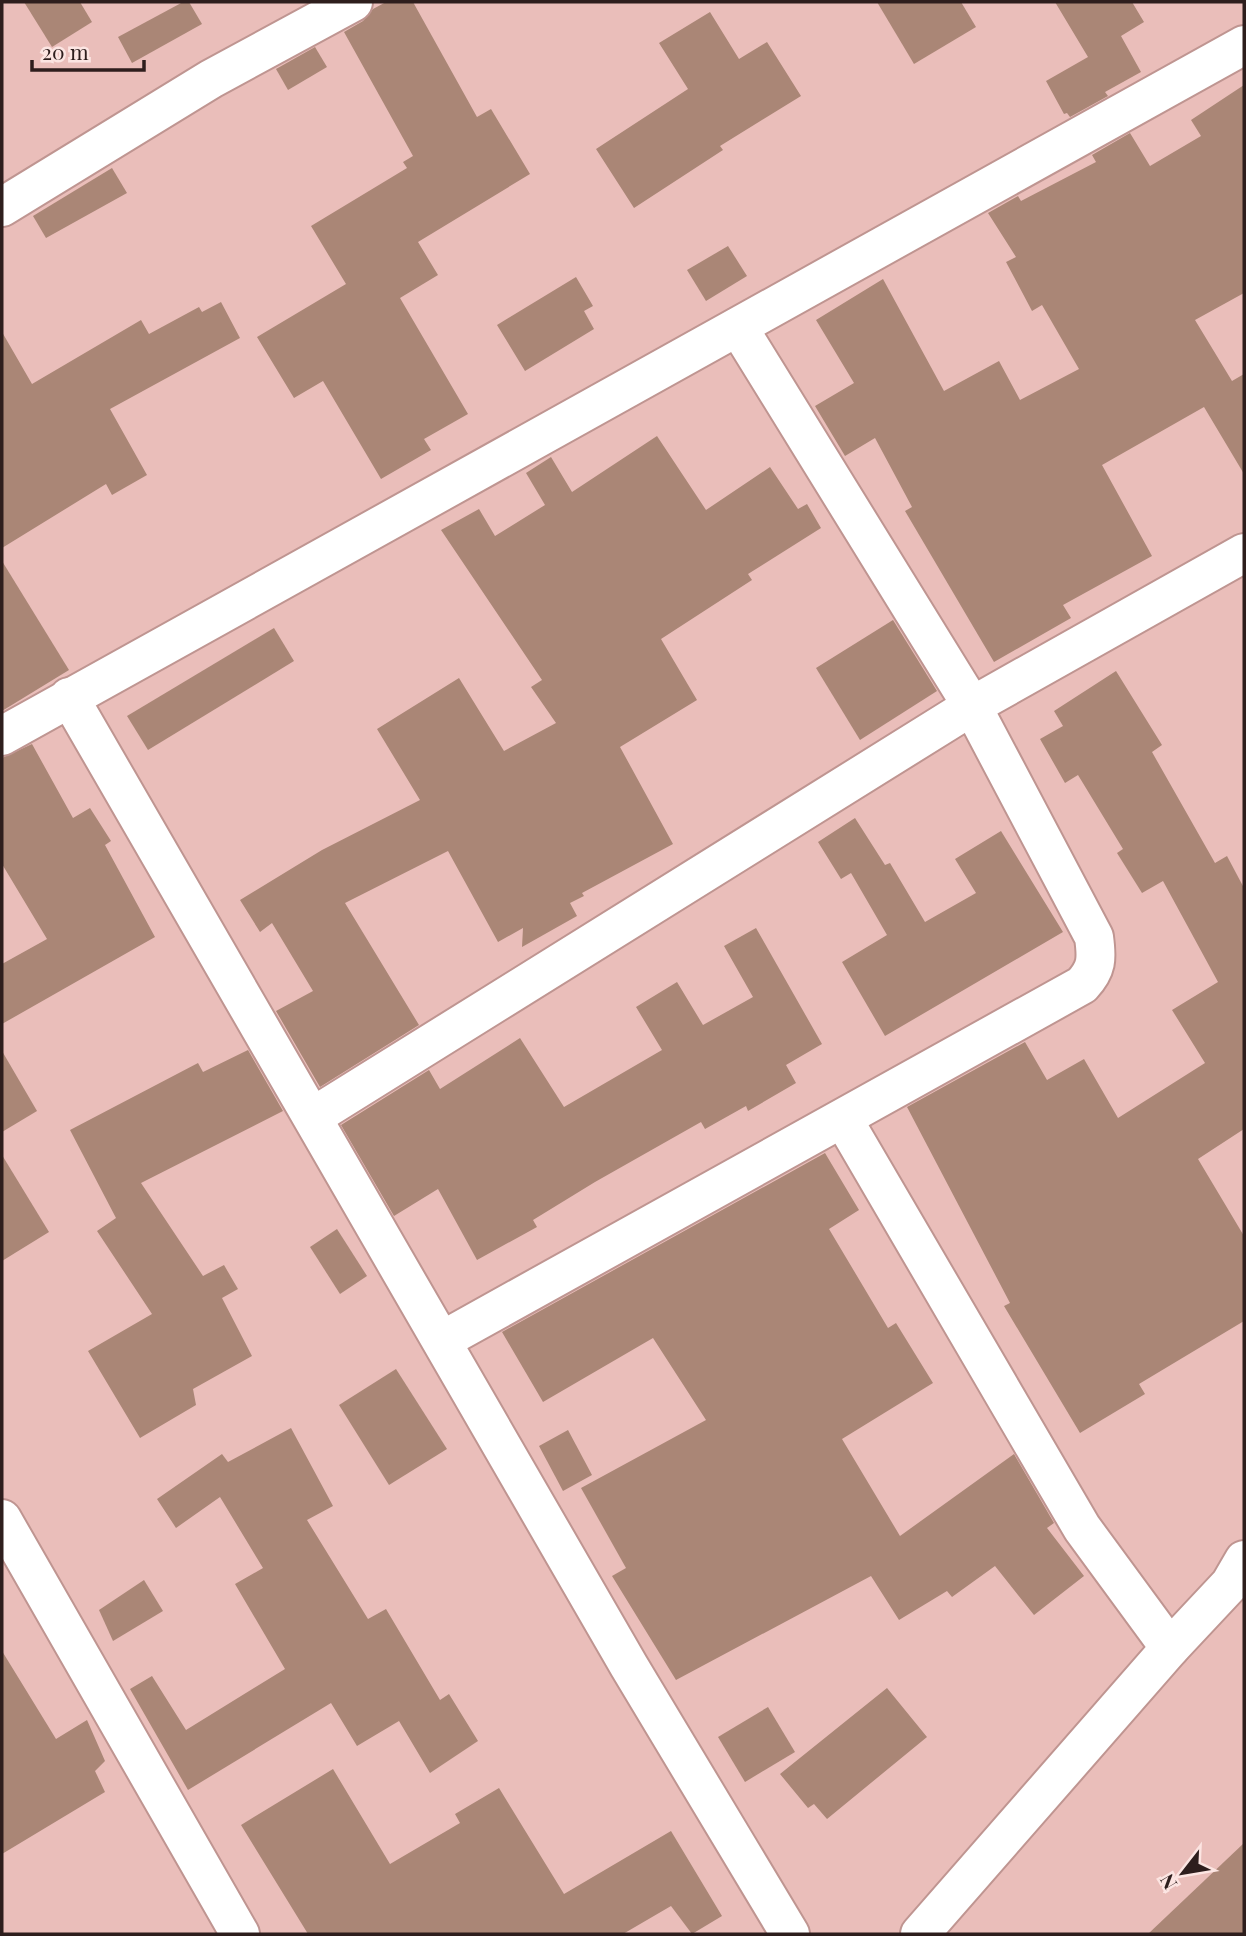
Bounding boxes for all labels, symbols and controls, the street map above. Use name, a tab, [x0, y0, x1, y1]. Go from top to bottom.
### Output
scale bar	[32, 28, 144, 72]
text: 20 m	[42, 37, 89, 65]
north arrow	[1148, 1838, 1218, 1908]
text: N	[1153, 1869, 1182, 1895]

